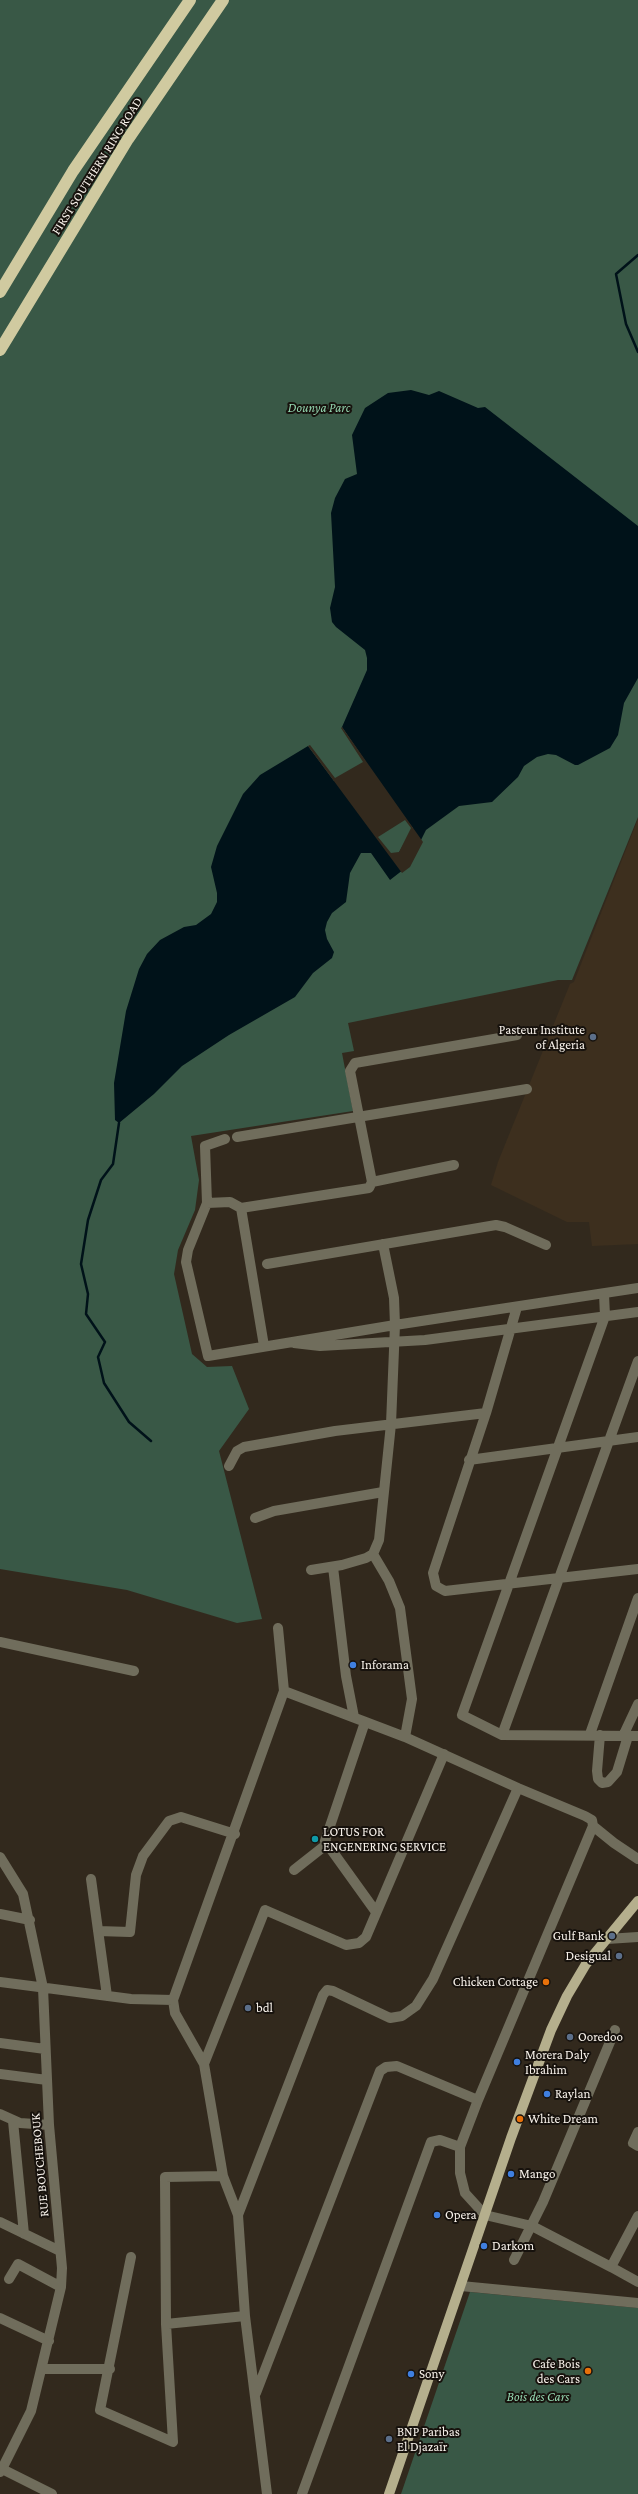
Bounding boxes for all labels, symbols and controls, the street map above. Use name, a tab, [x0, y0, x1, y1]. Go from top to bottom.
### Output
street label: FIRST SOUTHERN RING ROAD	[48, 94, 146, 238]
park label: Dounya Parc	[288, 400, 350, 416]
place label: Pasteur Institute of Algeria	[499, 1022, 585, 1053]
marker: Pasteur Institute of Algeria	[588, 1032, 598, 1042]
place label: Inforama	[361, 1657, 409, 1673]
marker: Inforama	[348, 1660, 358, 1670]
place label: LOTUS FOR ENGENERING SERVICE	[323, 1824, 446, 1855]
marker: LOTUS FOR ENGENERING SERVICE	[310, 1834, 320, 1844]
place label: Gulf Bank	[553, 1928, 604, 1944]
marker: Gulf Bank	[607, 1931, 617, 1941]
place label: Desigual	[566, 1948, 611, 1964]
marker: Desigual	[614, 1951, 624, 1961]
place label: Chicken Cottage	[453, 1974, 538, 1990]
marker: Chicken Cottage	[541, 1977, 551, 1987]
place label: bdl	[256, 2000, 273, 2016]
marker: bdl	[243, 2003, 253, 2013]
place label: Ooredoo	[578, 2029, 623, 2045]
marker: Ooredoo	[565, 2032, 575, 2042]
place label: Morera Daly Ibrahim	[525, 2047, 589, 2078]
marker: Morera Daly Ibrahim	[512, 2057, 522, 2067]
place label: Raylan	[555, 2086, 590, 2102]
marker: Raylan	[542, 2089, 552, 2099]
place label: White Dream	[528, 2111, 598, 2127]
street label: RUE BOUCHEBOUK	[28, 2112, 52, 2218]
marker: White Dream	[515, 2114, 525, 2124]
place label: Mango	[519, 2166, 555, 2182]
marker: Mango	[506, 2169, 516, 2179]
place label: Opera	[445, 2207, 477, 2223]
marker: Opera	[432, 2210, 442, 2220]
place label: Darkom	[492, 2238, 534, 2254]
marker: Darkom	[479, 2241, 489, 2251]
place label: Cafe Bois des Cars	[532, 2356, 580, 2387]
place label: Sony	[419, 2366, 444, 2382]
marker: Cafe Bois des Cars	[583, 2366, 593, 2376]
marker: Sony	[406, 2369, 416, 2379]
park label: Bois des Cars	[507, 2389, 569, 2405]
place label: BNP Paribas El Djazaïr	[397, 2424, 460, 2455]
marker: BNP Paribas El Djazaïr	[384, 2434, 394, 2444]

